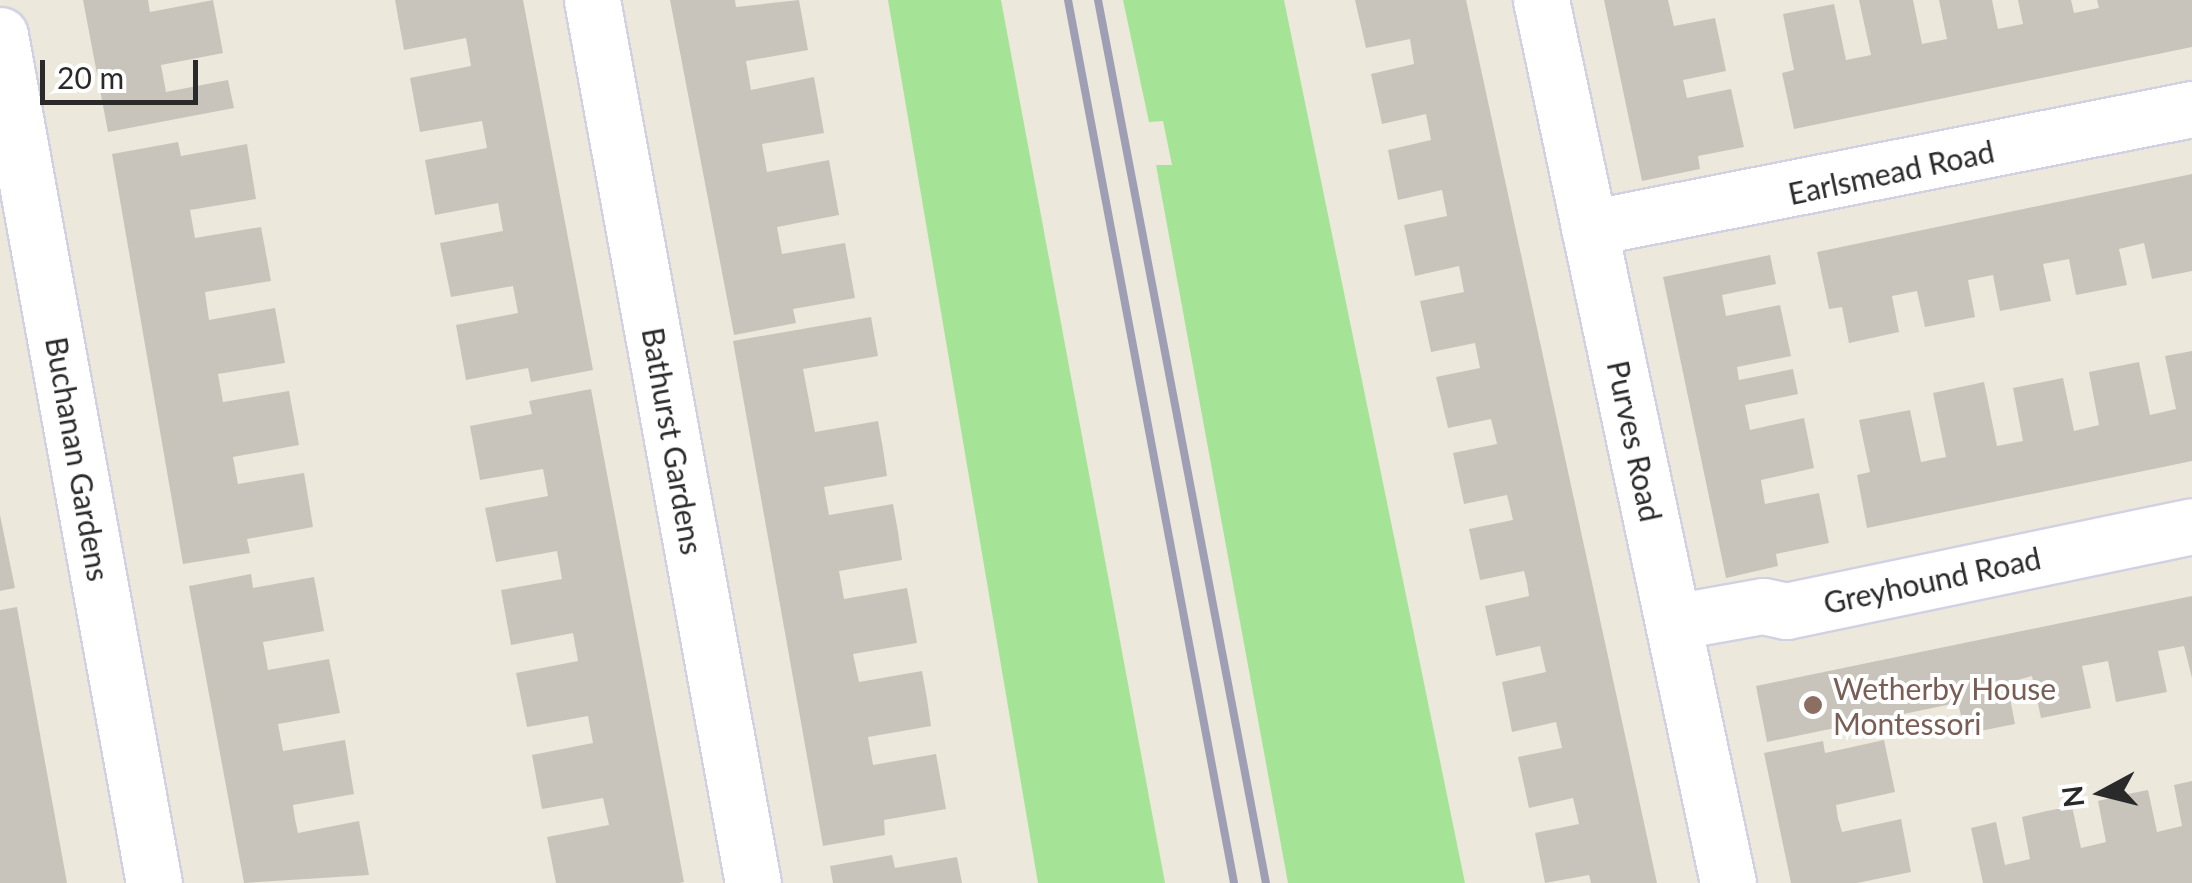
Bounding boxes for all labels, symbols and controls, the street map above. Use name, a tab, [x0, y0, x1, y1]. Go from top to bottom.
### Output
scale bar	[45, 40, 202, 102]
text: 20 m	[57, 59, 124, 95]
street label: Earlsmead Road	[1785, 133, 1997, 211]
street label: Bathurst Gardens	[635, 325, 711, 557]
street label: Buchanan Gardens	[39, 334, 117, 584]
street label: Purves Road	[1600, 357, 1670, 525]
street label: Greyhound Road	[1820, 539, 2044, 621]
place label: Wetherby House Montessori	[1833, 670, 2057, 740]
marker: Wetherby House Montessori	[1802, 694, 1824, 716]
north arrow	[2052, 743, 2152, 843]
text: N	[2054, 784, 2090, 809]

